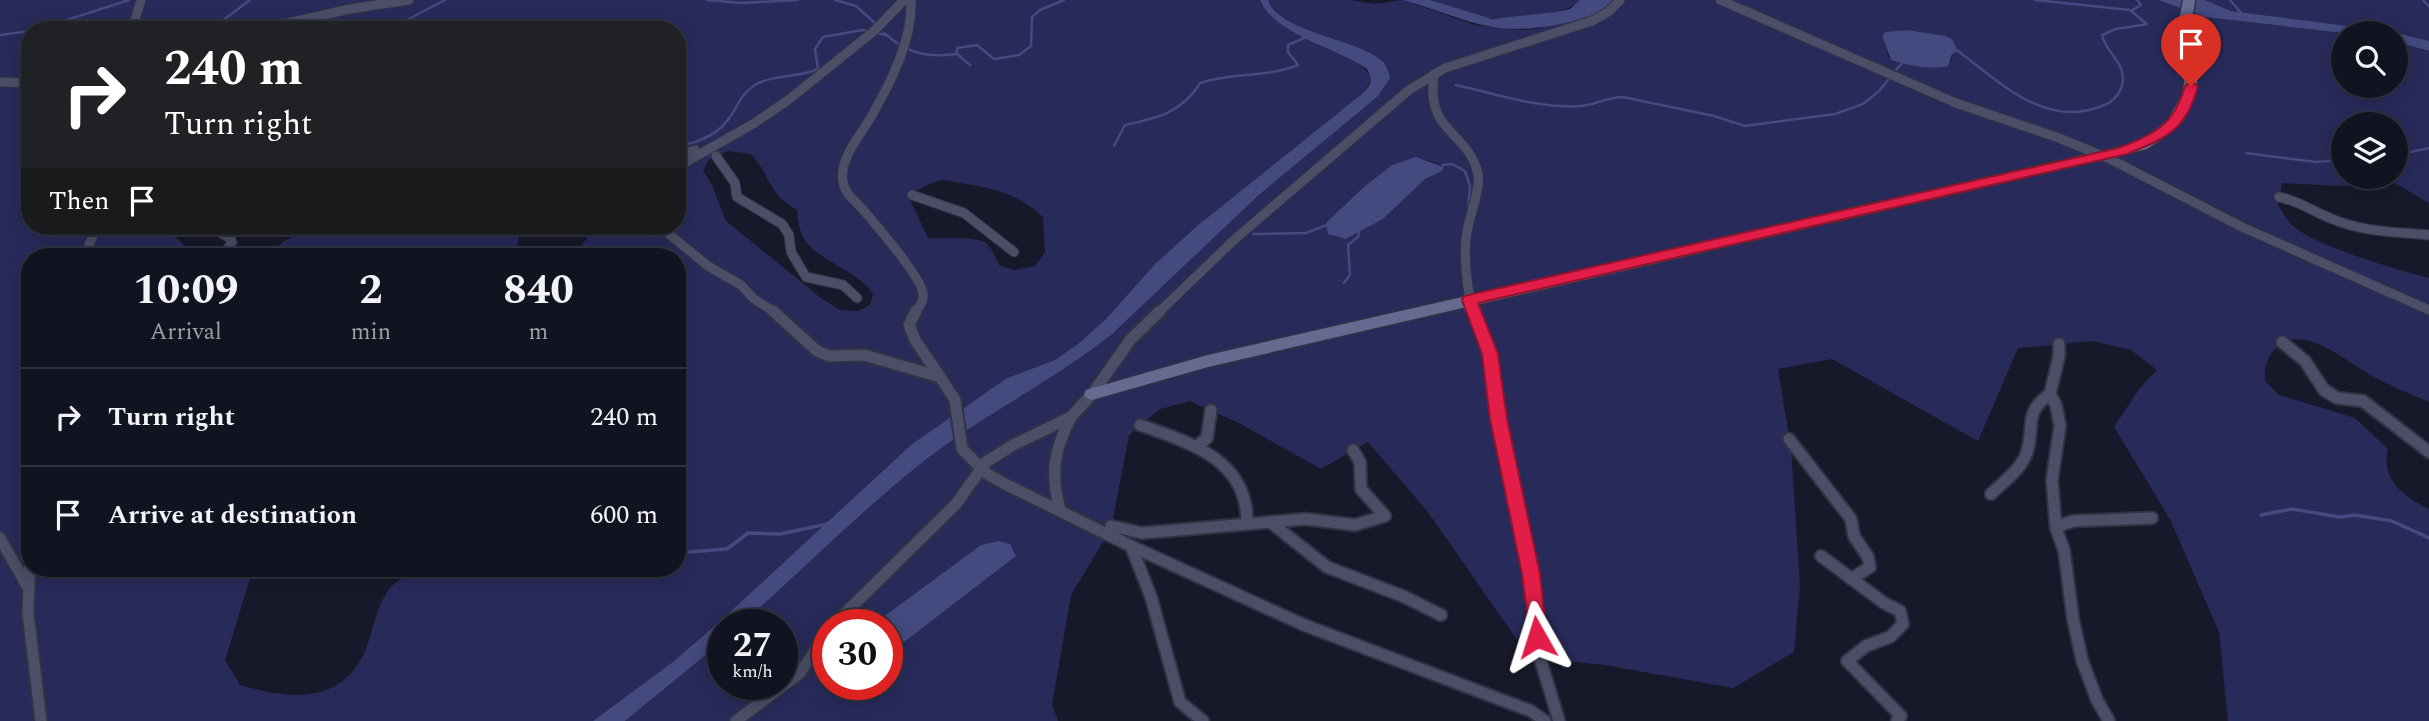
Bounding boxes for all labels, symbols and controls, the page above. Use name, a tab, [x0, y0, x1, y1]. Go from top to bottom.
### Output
pin	[2161, 14, 2221, 86]
map controls	[2331, 21, 2408, 189]
button: search	[2331, 21, 2408, 98]
icon: arrive	[2172, 25, 2210, 63]
text: 240 m	[164, 32, 303, 107]
icon: right	[49, 49, 140, 140]
text: Turn right	[164, 100, 312, 149]
button: layers	[2331, 112, 2408, 189]
text: Then	[49, 181, 109, 221]
icon: arrive	[123, 182, 161, 220]
text: 10:09	[133, 259, 239, 322]
text: 2	[359, 259, 383, 322]
text: 840	[503, 259, 574, 322]
text: Arrival	[150, 315, 222, 350]
text: min	[351, 315, 391, 350]
text: m	[529, 315, 548, 350]
text: Turn right	[108, 397, 235, 437]
text: 240 m	[590, 397, 658, 437]
icon: right	[49, 398, 87, 436]
text: Arrive at destination	[108, 495, 357, 535]
text: 600 m	[590, 495, 658, 535]
icon: arrive	[49, 496, 87, 534]
position arrow	[1500, 600, 1574, 674]
speed limit sign: 30	[812, 609, 903, 700]
text: 27	[733, 619, 772, 672]
text: km/h	[732, 658, 773, 685]

